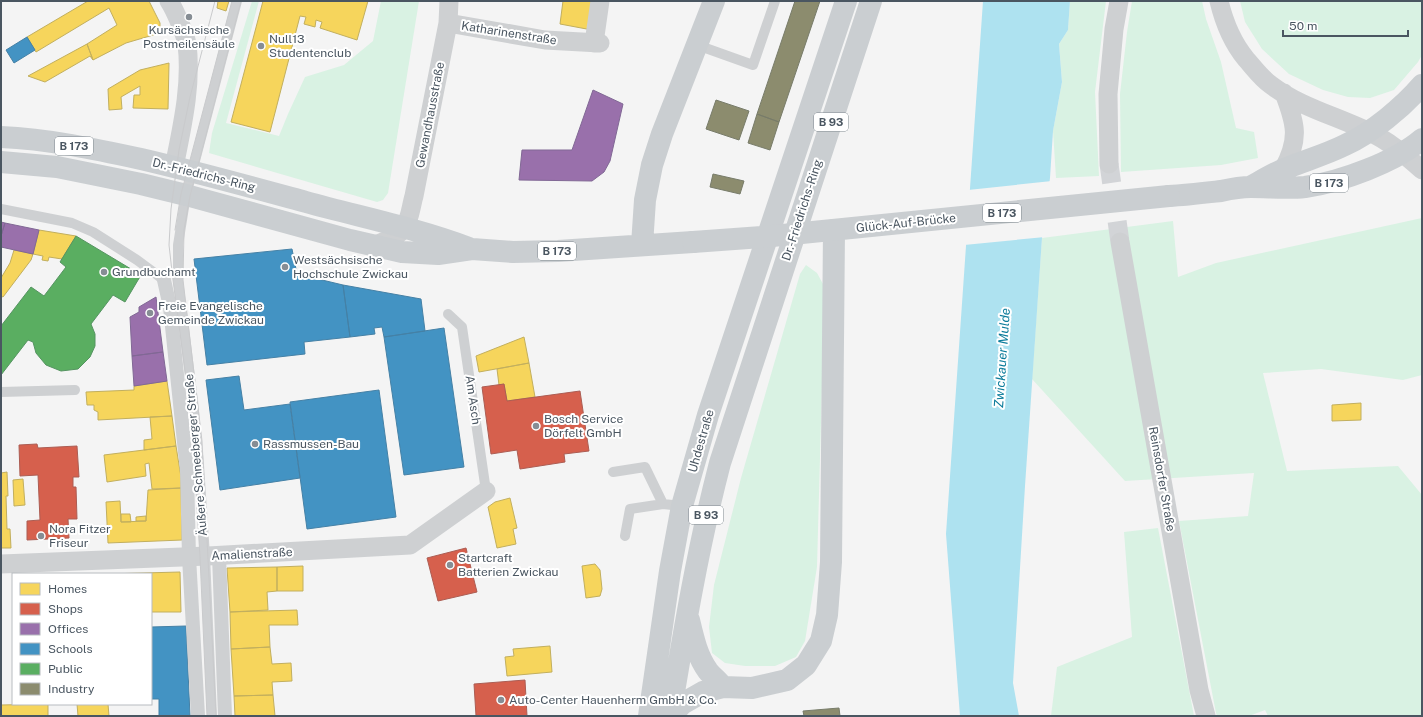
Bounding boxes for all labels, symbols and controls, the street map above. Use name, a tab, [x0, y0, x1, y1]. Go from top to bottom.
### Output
marker: Kursächsische Postmeilensäule	[184, 12, 194, 22]
scale bar	[1283, 12, 1408, 38]
street label: Katharinenstraße	[460, 19, 558, 47]
text: 50 m	[1289, 19, 1317, 33]
place label: Kursächsische Postmeilensäule	[143, 23, 235, 51]
place label: Null13 Studentenclub	[269, 32, 351, 60]
marker: Null13 Studentenclub	[256, 41, 266, 51]
street label: Gewandhausstraße	[413, 61, 447, 169]
road number: B 93	[814, 113, 848, 131]
road number: B 173	[55, 137, 93, 155]
street label: Dr.-Friedrichs-Ring	[151, 155, 257, 195]
street label: Dr.-Friedrichs-Ring	[779, 158, 825, 262]
road number: B 173	[1310, 174, 1348, 192]
road number: B 173	[983, 204, 1021, 222]
street label: Glück-Auf-Brücke	[855, 211, 957, 235]
road number: B 173	[538, 242, 576, 260]
place label: Westsächsische Hochschule Zwickau	[293, 253, 408, 281]
marker: Westsächsische Hochschule Zwickau	[280, 262, 290, 272]
place label: Grundbuchamt	[112, 265, 196, 279]
marker: Grundbuchamt	[99, 267, 109, 277]
place label: Freie Evangelische Gemeinde Zwickau	[158, 299, 264, 327]
water label: Zwickauer Mulde	[991, 307, 1013, 409]
marker: Freie Evangelische Gemeinde Zwickau	[145, 308, 155, 318]
street label: Äußere Schneeberger Straße	[182, 373, 210, 537]
street label: Am Asch	[463, 374, 483, 426]
street label: Uhdestraße	[685, 408, 717, 474]
place label: Bosch Service Dörfelt GmbH	[544, 412, 623, 440]
marker: Bosch Service Dörfelt GmbH	[531, 421, 541, 431]
street label: Reinsdorfer Straße	[1146, 426, 1178, 533]
place label: Rassmussen-Bau	[263, 437, 359, 451]
marker: Rassmussen-Bau	[250, 439, 260, 449]
road number: B 93	[689, 506, 723, 524]
place label: Nora Fitzer Friseur	[49, 522, 111, 550]
marker: Nora Fitzer Friseur	[36, 531, 46, 541]
street label: Amalienstraße	[211, 545, 293, 563]
place label: Startcraft Batterien Zwickau	[458, 551, 559, 579]
marker: Startcraft Batterien Zwickau	[445, 560, 455, 570]
legend	[12, 573, 152, 705]
text: Homes	[48, 582, 87, 596]
text: Shops	[48, 602, 83, 616]
text: Offices	[48, 622, 88, 636]
text: Schools	[48, 642, 93, 656]
text: Public	[48, 662, 83, 676]
text: Industry	[48, 682, 95, 696]
place label: Auto-Center Hauenherm GmbH & Co.	[509, 693, 717, 707]
marker: Auto-Center Hauenherm GmbH & Co.	[496, 695, 506, 705]

